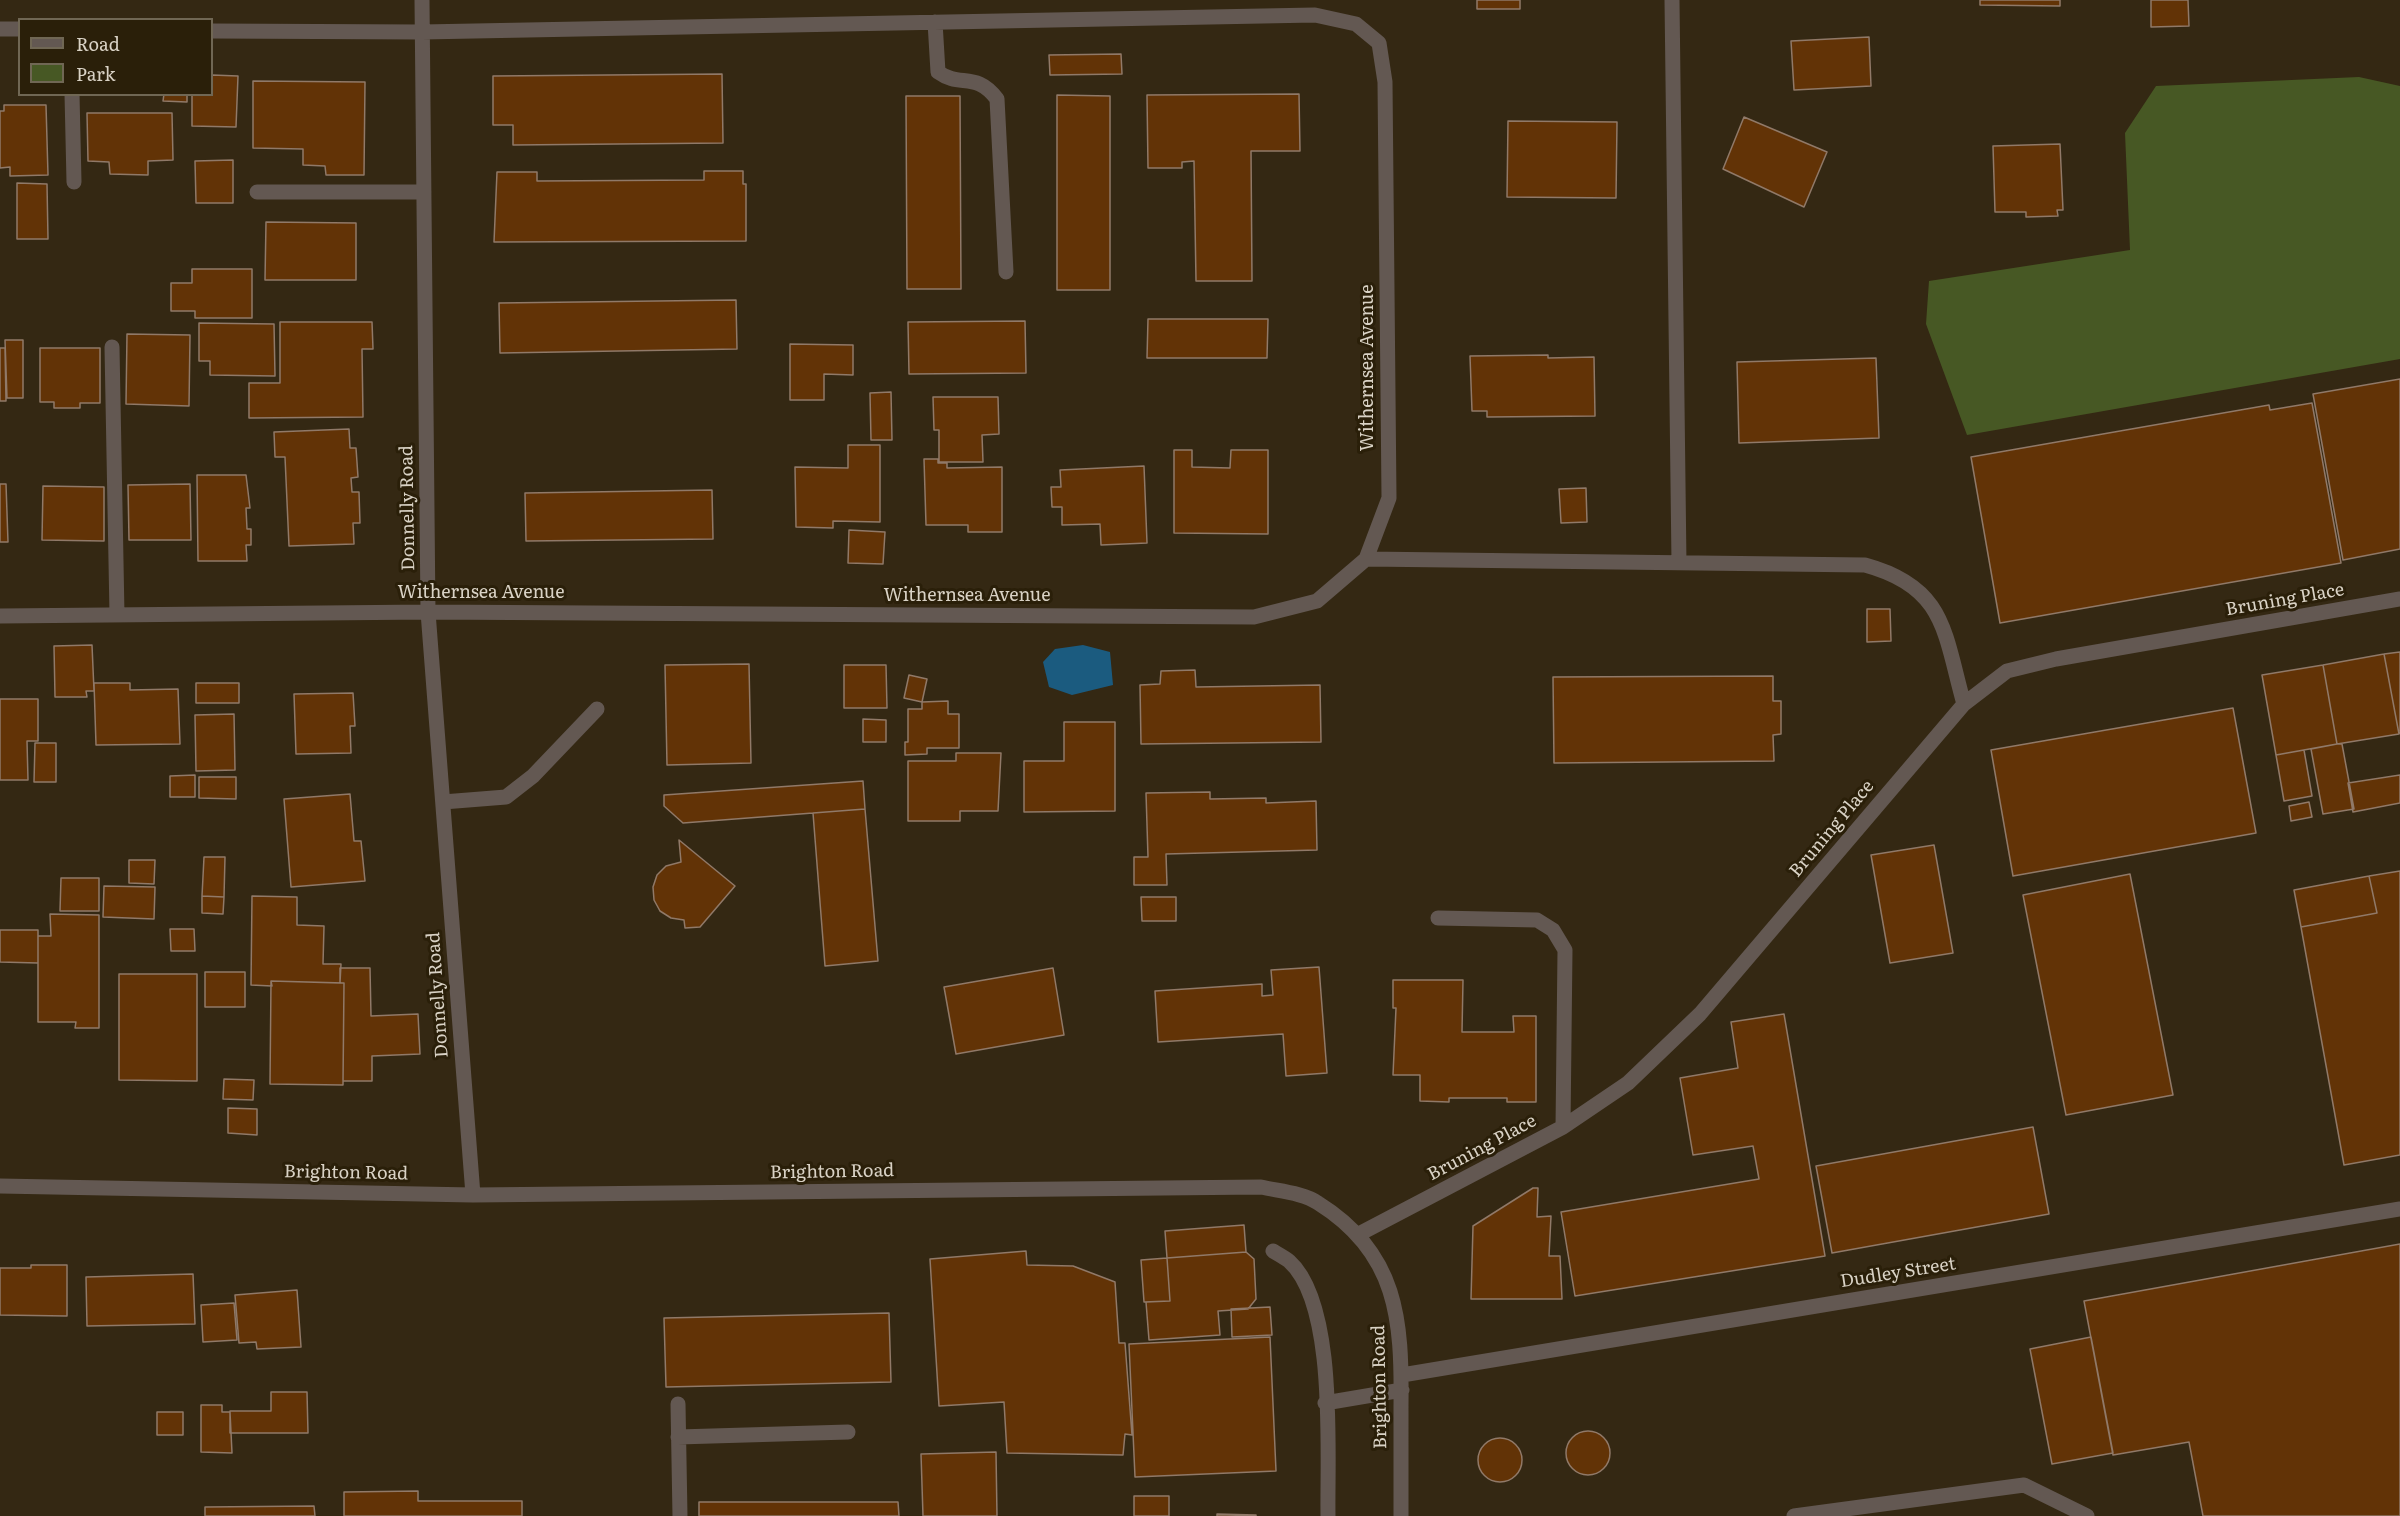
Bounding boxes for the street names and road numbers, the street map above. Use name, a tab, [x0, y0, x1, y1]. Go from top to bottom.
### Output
street label: Withernsea Avenue	[1357, 284, 1379, 452]
street label: Donnelly Road	[396, 445, 420, 571]
street label: Bruning Place	[2224, 579, 2346, 621]
street label: Withernsea Avenue	[397, 582, 565, 604]
street label: Withernsea Avenue	[883, 585, 1051, 607]
street label: Bruning Place	[1785, 776, 1879, 882]
street label: Donnelly Road	[423, 931, 453, 1059]
street label: Bruning Place	[1424, 1110, 1540, 1186]
street label: Brighton Road	[770, 1160, 894, 1184]
street label: Brighton Road	[284, 1161, 408, 1185]
street label: Dudley Street	[1839, 1253, 1957, 1293]
street label: Brighton Road	[1368, 1325, 1392, 1449]

